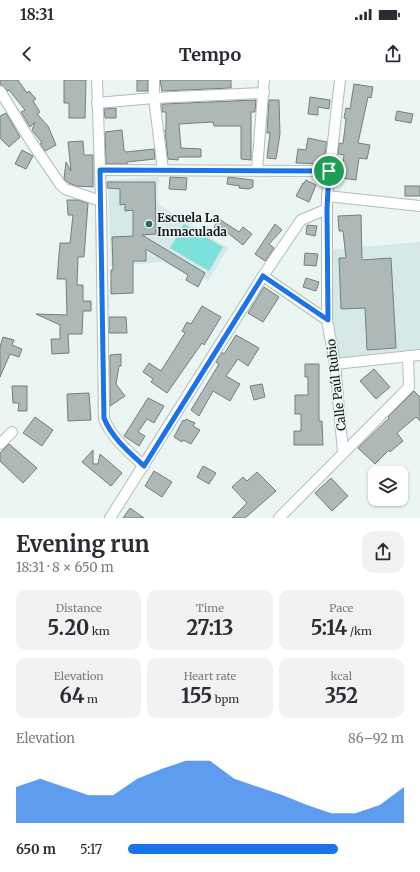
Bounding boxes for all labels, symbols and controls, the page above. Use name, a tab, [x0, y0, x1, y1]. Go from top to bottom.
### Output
text: 18:31	[20, 5, 54, 24]
icon: back	[16, 43, 38, 65]
text: Tempo	[179, 43, 241, 66]
icon: share	[382, 43, 404, 65]
pin	[312, 154, 346, 188]
icon: arrive	[318, 160, 340, 182]
place label: Escuela La Inmaculada	[157, 210, 227, 239]
marker: Escuela La Inmaculada	[144, 219, 154, 229]
street label: Calle Paúl Rubio	[323, 338, 349, 432]
map controls	[368, 466, 408, 506]
button: layers	[368, 466, 408, 506]
text: Evening run	[16, 530, 150, 558]
button: share	[362, 531, 404, 573]
text: 18:31 · 8 × 650 m	[16, 559, 114, 576]
text: Distance	[56, 601, 102, 615]
text: Time	[196, 601, 224, 615]
text: Pace	[329, 601, 353, 615]
text: 5.20	[48, 615, 89, 640]
text: 27:13	[186, 615, 234, 640]
text: 5:14	[311, 615, 347, 640]
text: km	[89, 624, 110, 638]
text: /km	[347, 624, 372, 638]
text: Elevation	[54, 669, 104, 683]
text: Heart rate	[184, 669, 236, 683]
text: kcal	[331, 669, 352, 683]
text: 64	[59, 683, 84, 708]
text: 155	[181, 683, 212, 708]
text: 352	[325, 683, 358, 708]
text: m	[84, 692, 98, 706]
text: bpm	[212, 692, 239, 706]
text: Elevation	[16, 730, 75, 747]
text: 86–92 m	[348, 730, 404, 747]
text: 650 m	[16, 841, 56, 858]
text: 5:17	[80, 841, 102, 858]

